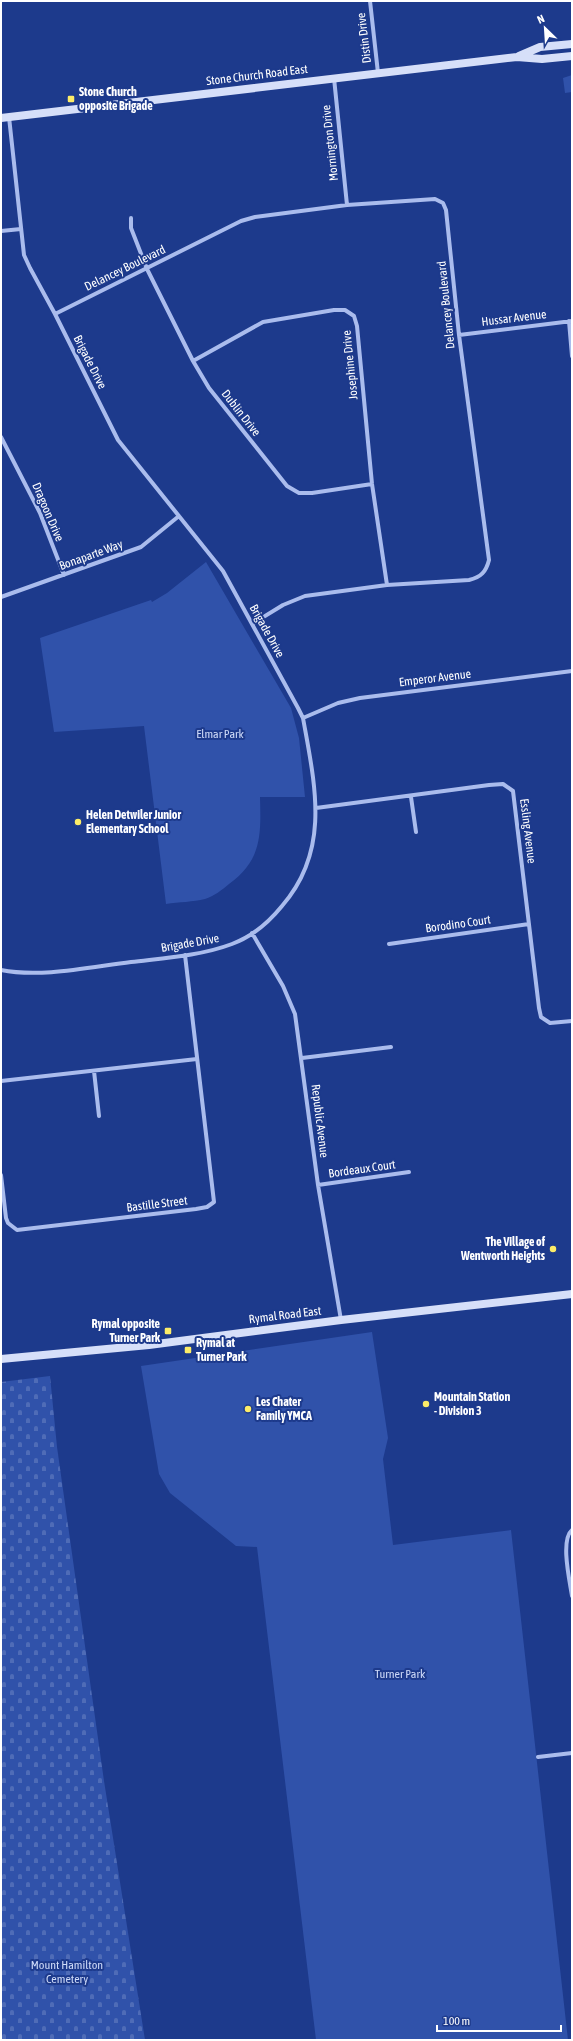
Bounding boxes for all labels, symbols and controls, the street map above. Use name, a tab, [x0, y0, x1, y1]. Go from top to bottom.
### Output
north arrow	[525, 8, 565, 48]
street label: Distin Drive	[354, 12, 374, 64]
text: N	[535, 12, 546, 26]
street label: Stone Church Road East	[205, 62, 309, 88]
place label: Stone Church opposite Brigade	[79, 85, 153, 113]
marker: Stone Church opposite Brigade	[66, 94, 76, 104]
street label: Mornington Drive	[319, 104, 341, 182]
street label: Delancey Boulevard	[82, 242, 168, 294]
street label: Delancey Boulevard	[434, 260, 458, 350]
street label: Hussar Avenue	[481, 307, 547, 329]
street label: Josephine Drive	[339, 330, 361, 400]
street label: Brigade Drive	[70, 333, 110, 391]
street label: Dublin Drive	[219, 387, 263, 439]
street label: Dragoon Drive	[29, 480, 67, 544]
street label: Bonaparte Way	[57, 537, 125, 573]
street label: Brigade Drive	[247, 602, 287, 660]
street label: Emperor Avenue	[398, 667, 472, 689]
park label: Elmar Park	[196, 727, 245, 741]
street label: Essling Avenue	[517, 798, 539, 864]
place label: Helen Detwiler Junior Elementary School	[86, 808, 181, 836]
marker: Helen Detwiler Junior Elementary School	[73, 817, 83, 827]
street label: Borodino Court	[424, 912, 492, 936]
street label: Brigade Drive	[160, 931, 220, 955]
street label: Republic Avenue	[309, 1083, 331, 1159]
street label: Bordeaux Court	[328, 1157, 397, 1181]
street label: Bastille Street	[126, 1193, 189, 1215]
place label: The Village of Wentworth Heights	[460, 1235, 546, 1263]
marker: The Village of Wentworth Heights	[548, 1244, 558, 1254]
street label: Rymal Road East	[248, 1304, 323, 1326]
place label: Rymal opposite Turner Park	[92, 1317, 161, 1345]
marker: Rymal opposite Turner Park	[163, 1326, 173, 1336]
place label: Rymal at Turner Park	[196, 1336, 247, 1364]
marker: Rymal at Turner Park	[183, 1345, 193, 1355]
place label: Mountain Station - Division 3	[434, 1390, 510, 1418]
place label: Les Chater Family YMCA	[256, 1395, 312, 1423]
marker: Mountain Station - Division 3	[421, 1399, 431, 1409]
marker: Les Chater Family YMCA	[243, 1404, 253, 1414]
park label: Turner Park	[375, 1667, 426, 1681]
park label: Mount Hamilton Cemetery	[31, 1958, 103, 1986]
scale bar	[437, 2007, 561, 2033]
text: 100 m	[443, 2014, 470, 2028]

